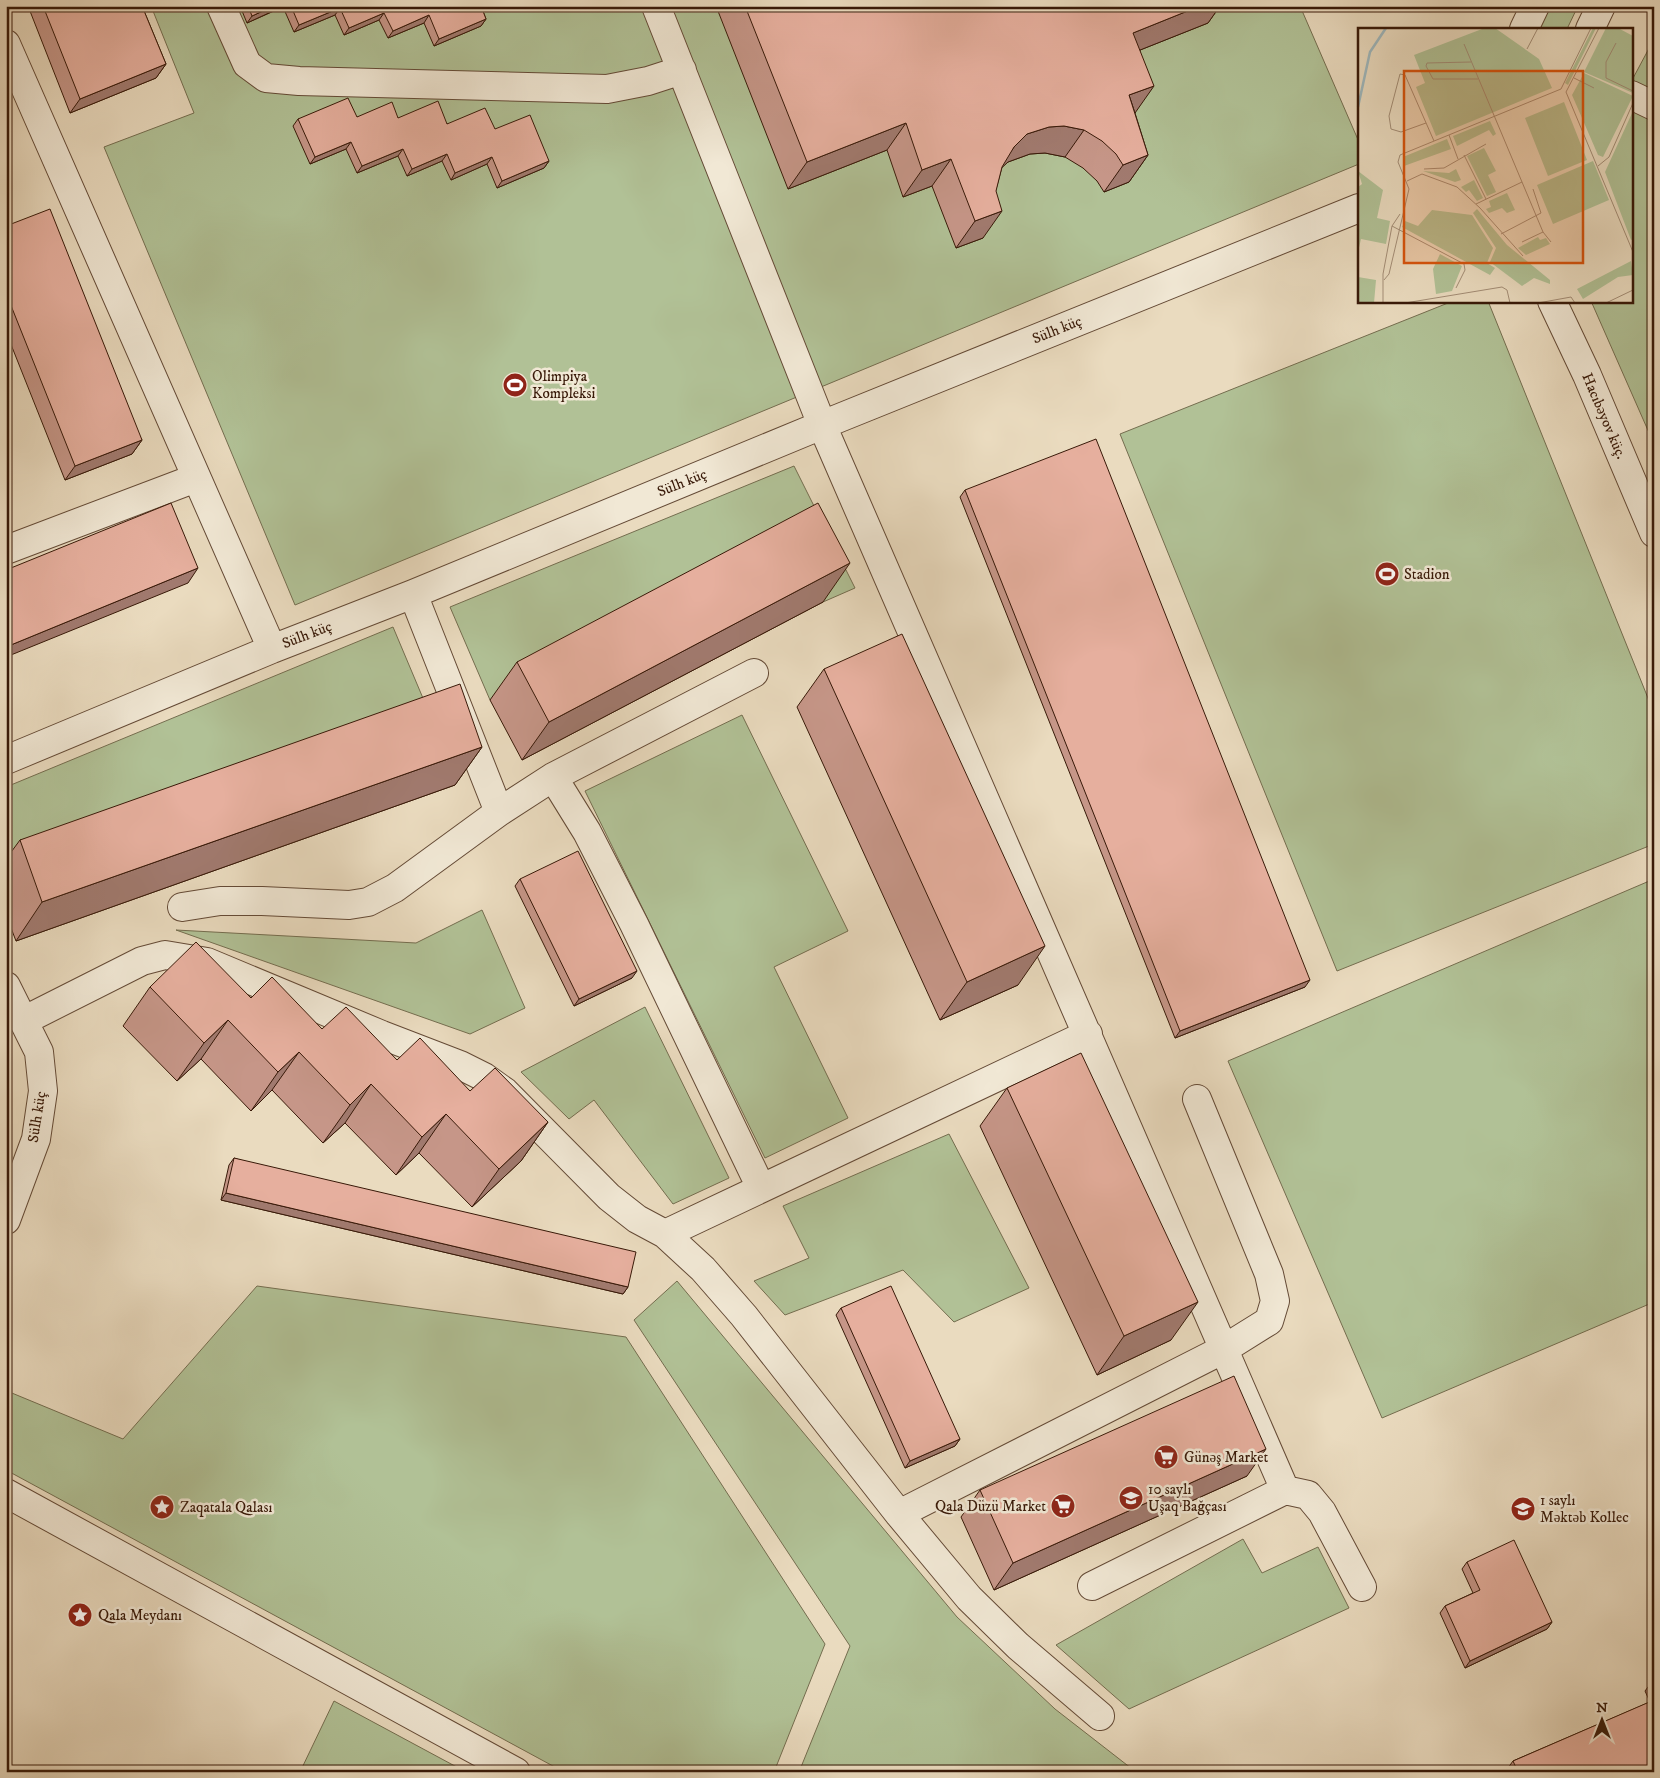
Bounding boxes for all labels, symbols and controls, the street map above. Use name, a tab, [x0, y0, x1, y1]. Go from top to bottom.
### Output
inset map	[1358, 28, 1632, 302]
street label: Sülh küç	[1029, 311, 1085, 349]
place label: Olimpiya Kompleksi	[532, 367, 596, 403]
street label: Hacıbəyov küç.	[1577, 370, 1631, 462]
sports icon: Olimpiya Kompleksi	[502, 372, 528, 398]
street label: Sülh küç	[654, 464, 710, 502]
sports icon: Stadion	[1374, 561, 1400, 587]
place label: Stadion	[1404, 565, 1450, 584]
street label: Sülh küç	[279, 617, 335, 653]
street label: Sülh küç	[24, 1089, 51, 1144]
supermarket icon: Günəş Market	[1153, 1444, 1179, 1470]
place label: Günəş Market	[1184, 1448, 1269, 1467]
place label: 10 saylı Uşaq Bağçası	[1148, 1480, 1227, 1516]
school or university icon: 10 saylı Uşaq Bağçası	[1118, 1485, 1144, 1511]
place label: 1 saylı Məktəb Kollec	[1540, 1491, 1629, 1527]
supermarket icon: Qala Düzü Market	[1050, 1493, 1076, 1519]
place icon: Zaqatala Qalası	[149, 1494, 175, 1520]
school or university icon: 1 saylı Məktəb Kollec	[1510, 1496, 1536, 1522]
place label: Qala Düzü Market	[935, 1497, 1046, 1516]
place label: Zaqatala Qalası	[180, 1498, 272, 1517]
place icon: Qala Meydanı	[67, 1602, 93, 1628]
place label: Qala Meydanı	[98, 1606, 182, 1625]
north arrow	[1578, 1696, 1628, 1746]
text: N	[1596, 1699, 1608, 1717]

